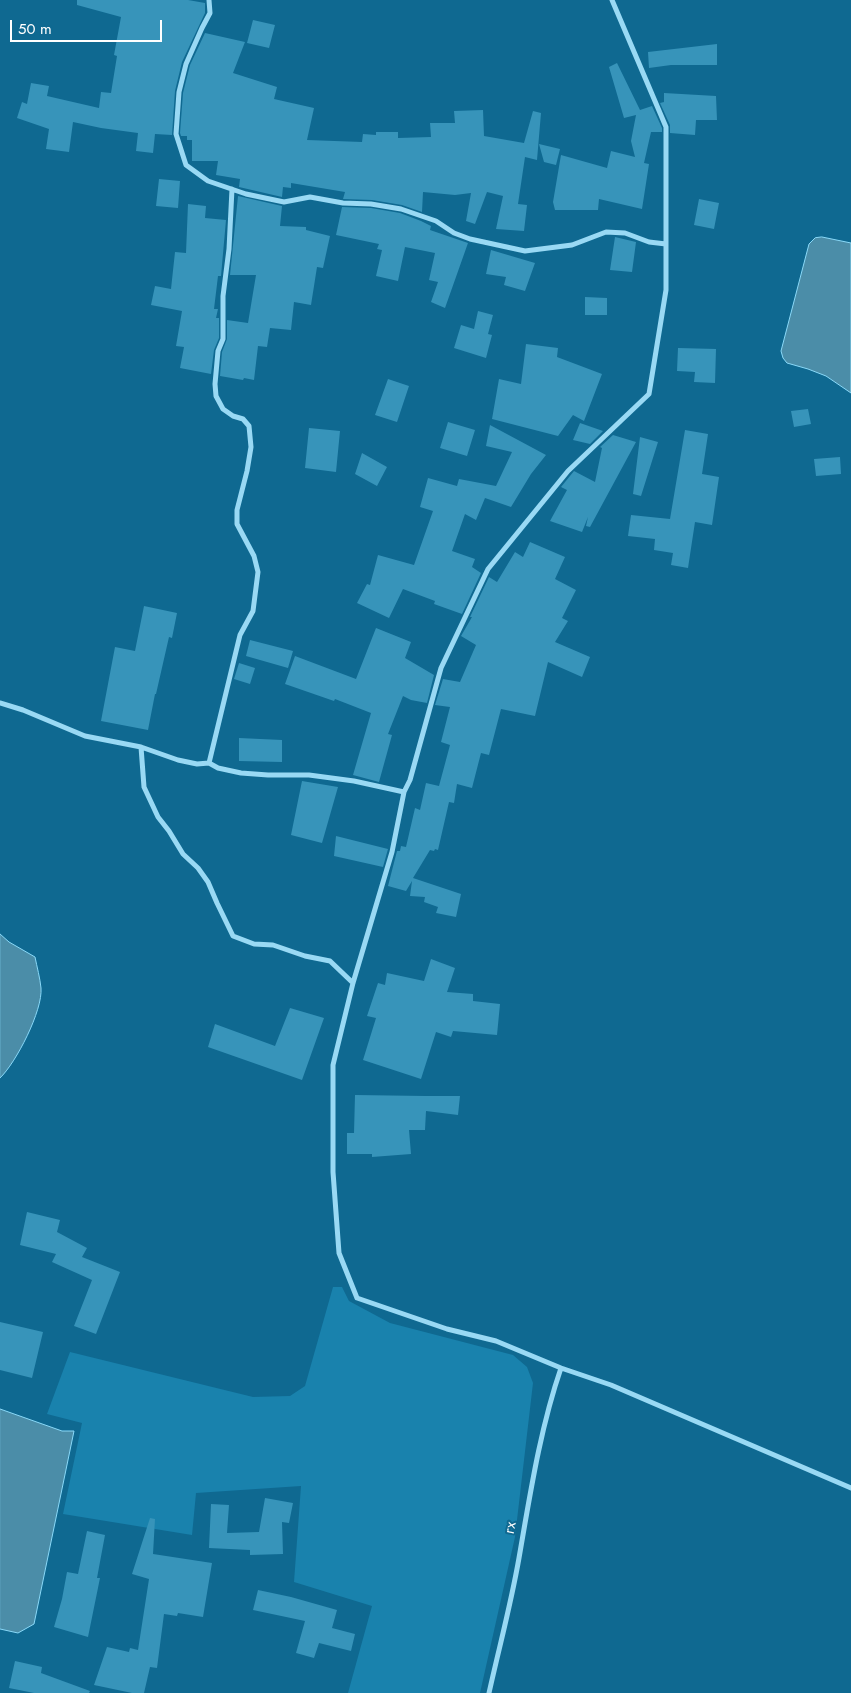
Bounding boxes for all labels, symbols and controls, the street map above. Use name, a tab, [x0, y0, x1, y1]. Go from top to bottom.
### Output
scale bar	[12, 10, 165, 42]
text: 50 m	[18, 18, 52, 40]
street label: rx	[501, 1520, 521, 1536]

